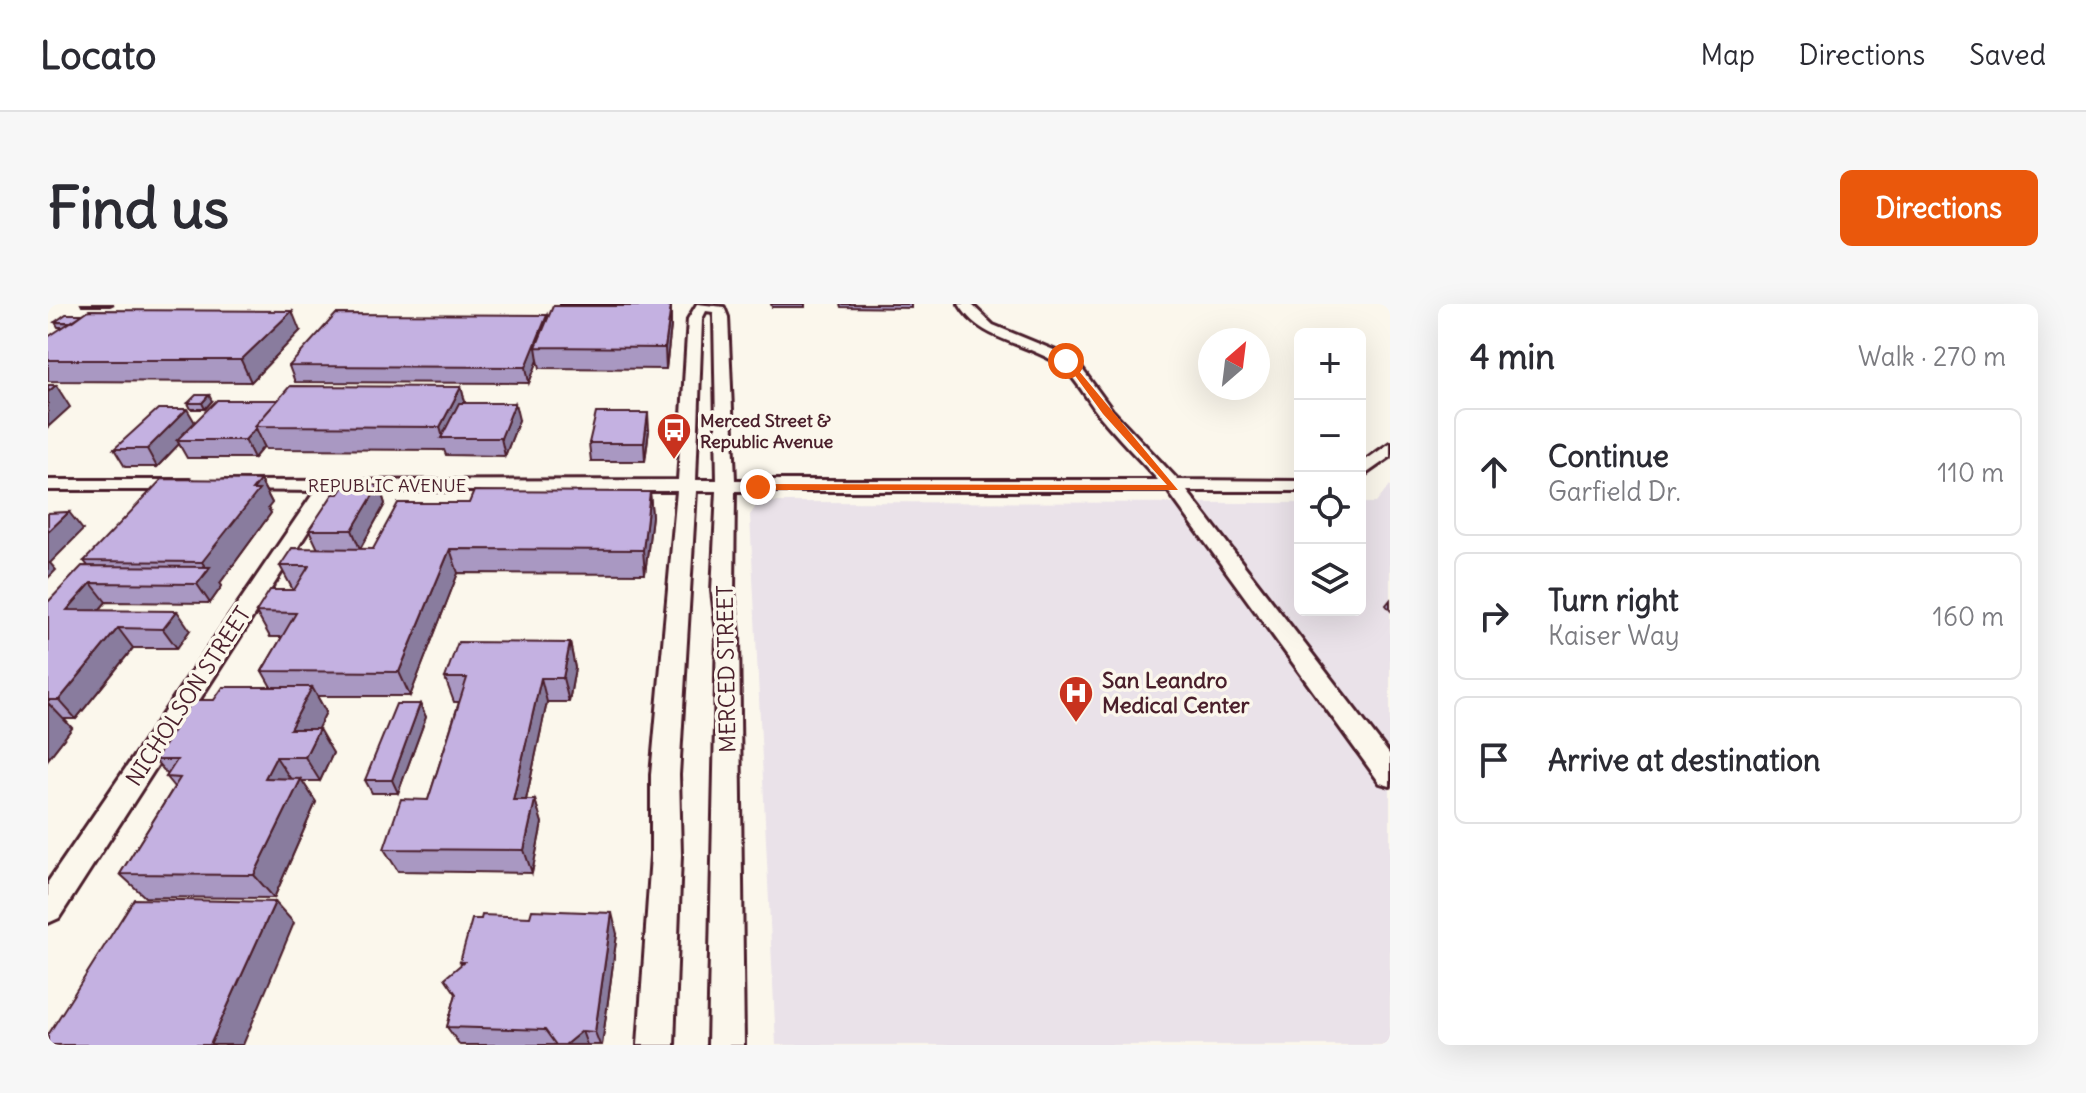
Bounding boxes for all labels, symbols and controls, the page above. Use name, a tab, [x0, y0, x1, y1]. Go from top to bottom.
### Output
text: Locato	[40, 32, 156, 79]
text: Map	[1700, 37, 1755, 73]
text: Directions	[1799, 37, 1925, 73]
text: Saved	[1969, 37, 2046, 73]
button: Directions	[1840, 170, 2038, 246]
text: Find us	[48, 173, 229, 243]
north arrow	[1198, 328, 1270, 400]
map controls	[1294, 328, 1366, 616]
button: +	[1294, 328, 1366, 400]
text: 4 min	[1470, 335, 1555, 378]
text: Walk · 270 m	[1858, 340, 2006, 373]
route start	[1048, 343, 1084, 379]
button: −	[1294, 400, 1366, 472]
place label: Merced Street & Republic Avenue	[700, 409, 834, 453]
bus stop icon: Merced Street & Republic Avenue	[655, 411, 693, 461]
text: Continue	[1548, 437, 1669, 475]
icon: ahead	[1472, 450, 1516, 494]
text: 110 m	[1937, 456, 2004, 489]
route end	[740, 469, 776, 505]
button: locate	[1294, 472, 1366, 544]
street label: REPUBLIC AVENUE	[308, 474, 466, 497]
text: Garfield Dr.	[1548, 475, 1681, 508]
button: layers	[1294, 544, 1366, 616]
text: Turn right	[1548, 581, 1679, 619]
street label: MERCED STREET	[711, 585, 741, 753]
icon: right	[1472, 594, 1516, 638]
text: 160 m	[1933, 600, 2004, 633]
street label: NICHOLSON STREET	[120, 601, 256, 791]
text: Kaiser Way	[1548, 619, 1679, 652]
place label: San Leandro Medical Center	[1102, 666, 1250, 719]
hospital icon: San Leandro Medical Center	[1057, 674, 1095, 724]
icon: arrive	[1472, 738, 1516, 782]
text: Arrive at destination	[1548, 741, 1820, 779]

